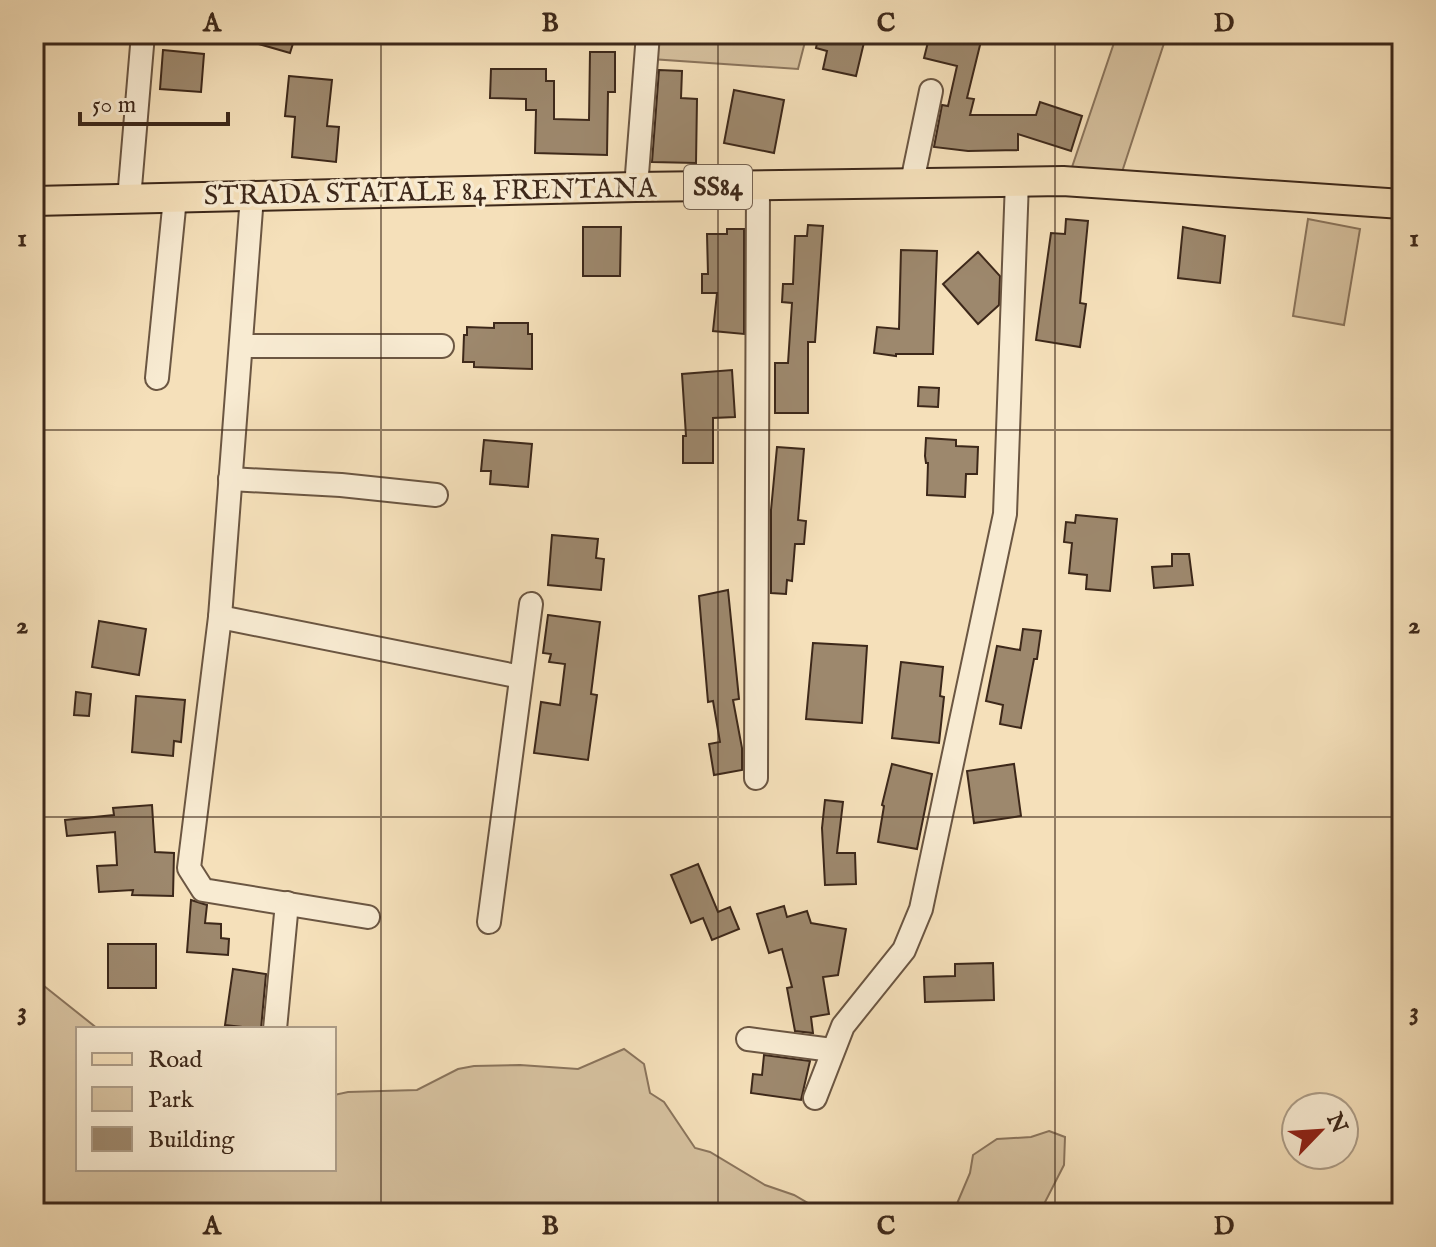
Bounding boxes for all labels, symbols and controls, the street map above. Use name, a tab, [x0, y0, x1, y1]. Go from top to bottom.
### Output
text: A	[202, 7, 222, 40]
text: B	[541, 7, 559, 40]
text: C	[877, 7, 896, 40]
text: D	[1214, 7, 1235, 40]
scale bar	[80, 76, 228, 126]
text: 50 m	[92, 90, 136, 121]
road number: SS84	[684, 165, 752, 209]
street label: STRADA STATALE 84 FRENTANA	[203, 172, 658, 214]
text: 1	[17, 222, 27, 255]
text: 1	[1409, 222, 1419, 255]
text: 2	[16, 609, 28, 642]
text: 2	[1408, 609, 1420, 642]
text: 3	[17, 995, 27, 1028]
text: 3	[1409, 995, 1419, 1028]
legend	[76, 1027, 336, 1171]
text: Road	[148, 1045, 202, 1076]
text: Park	[148, 1085, 194, 1116]
north arrow	[1280, 1091, 1360, 1171]
text: N	[1319, 1108, 1353, 1138]
text: Building	[148, 1125, 235, 1156]
text: A	[202, 1210, 222, 1243]
text: B	[541, 1210, 559, 1243]
text: C	[877, 1210, 896, 1243]
text: D	[1214, 1210, 1235, 1243]

